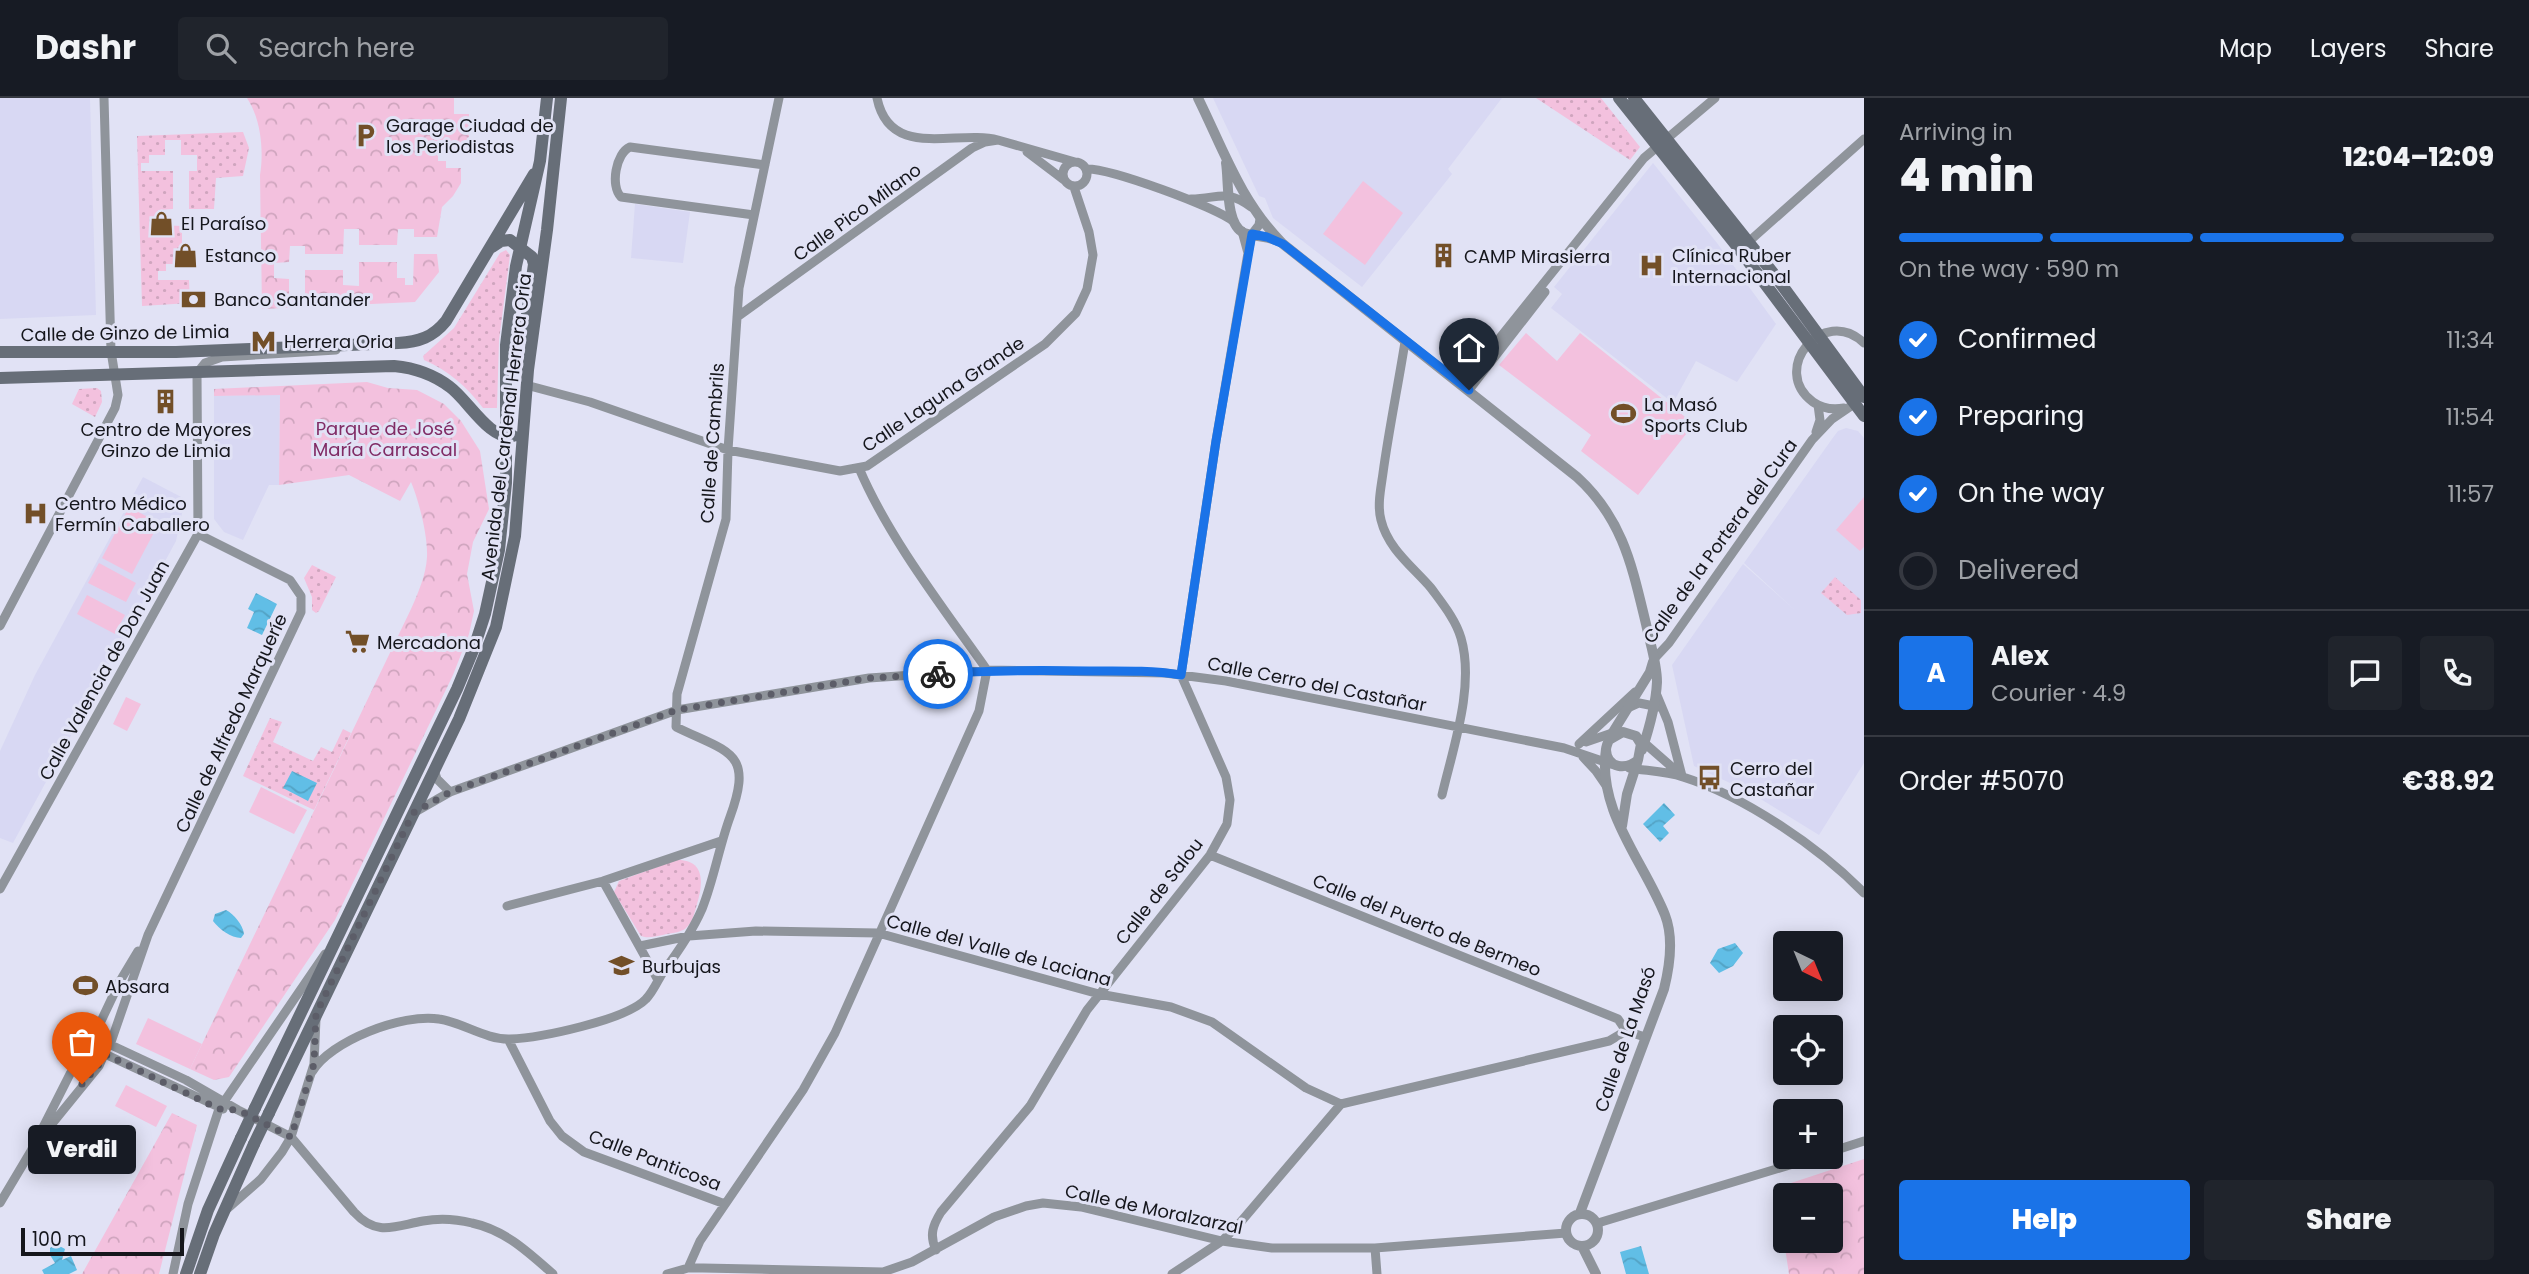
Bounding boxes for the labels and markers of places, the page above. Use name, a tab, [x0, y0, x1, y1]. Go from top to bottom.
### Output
place label: Garage Ciudad de los Periodistas	[386, 113, 554, 159]
parking icon: Garage Ciudad de los Periodistas	[352, 121, 380, 149]
shop icon: El Paraíso	[147, 209, 175, 237]
place label: El Paraíso	[181, 211, 266, 236]
shop icon: Estanco	[171, 241, 199, 269]
building icon: CAMP Mirasierra	[1430, 242, 1458, 270]
place label: Estanco	[205, 243, 276, 268]
place label: Clínica Ruber Internacional	[1672, 243, 1791, 289]
place label: CAMP Mirasierra	[1464, 244, 1610, 269]
hospital icon: Clínica Ruber Internacional	[1638, 251, 1666, 279]
bank icon: Banco Santander	[180, 285, 208, 313]
place label: Banco Santander	[214, 287, 371, 312]
pin	[1439, 318, 1499, 390]
metro station icon: Herrera Oria	[250, 327, 278, 355]
place label: Herrera Oria	[284, 329, 393, 354]
building icon: Centro de Mayores Ginzo de Limia	[152, 388, 180, 416]
place label: La Masó Sports Club	[1644, 392, 1748, 438]
sports icon: La Masó Sports Club	[1610, 400, 1638, 428]
place label: Centro de Mayores Ginzo de Limia	[81, 417, 251, 463]
place label: Centro Médico Fermín Caballero	[55, 491, 210, 537]
hospital icon: Centro Médico Fermín Caballero	[21, 499, 49, 527]
supermarket icon: Mercadona	[343, 628, 371, 656]
place label: Mercadona	[377, 630, 481, 655]
place label: Cerro del Castañar	[1730, 756, 1815, 802]
bus stop icon: Cerro del Castañar	[1696, 764, 1724, 792]
school or university icon: Burbujas	[608, 952, 636, 980]
place label: Burbujas	[642, 954, 721, 979]
sports icon: Absara	[71, 972, 99, 1000]
place label: Absara	[105, 974, 170, 999]
pin	[52, 1012, 112, 1084]
callout: Verdil	[28, 1126, 136, 1175]

